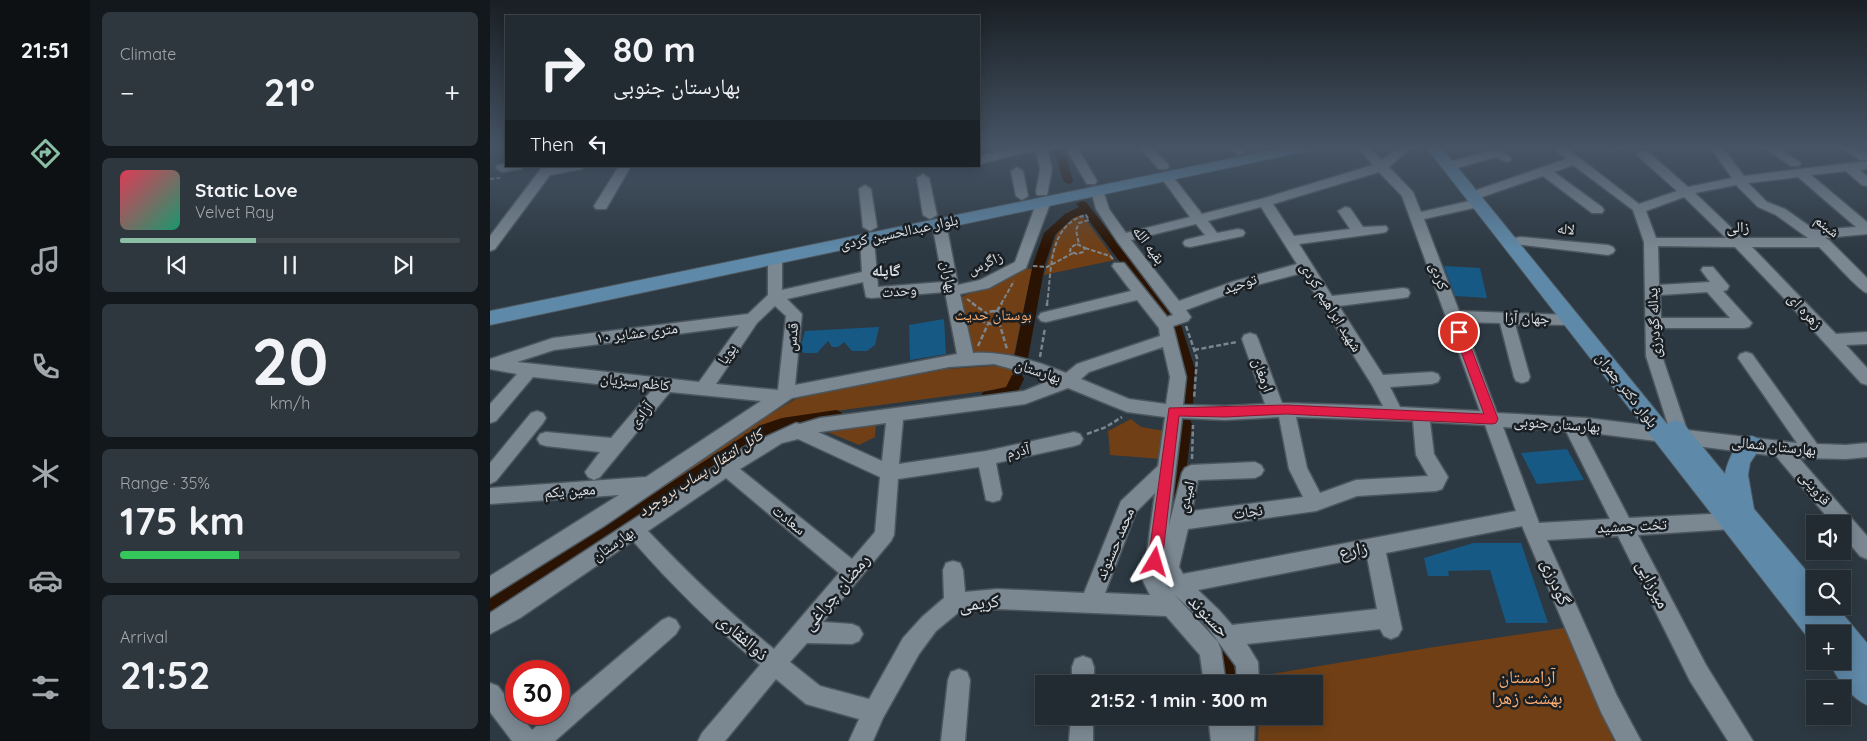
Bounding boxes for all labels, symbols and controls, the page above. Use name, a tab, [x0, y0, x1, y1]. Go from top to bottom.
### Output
text: 80 m	[613, 27, 696, 71]
icon: right	[530, 35, 595, 100]
text: 21:51	[21, 36, 69, 64]
text: Climate	[120, 44, 176, 64]
text: 21°	[264, 68, 315, 116]
text: بهارستان جنوبی	[613, 72, 740, 100]
text: −	[120, 75, 135, 110]
text: +	[444, 75, 460, 110]
icon: left	[584, 130, 612, 158]
text: Then	[530, 132, 574, 156]
icon: directions	[28, 136, 63, 171]
text: Static Love	[195, 178, 298, 202]
text: Velvet Ray	[195, 202, 274, 222]
street label: بلوار عبدالحسین کردی	[838, 210, 960, 254]
street label: شبنم	[1810, 210, 1844, 242]
street label: زالی	[1727, 217, 1750, 237]
street label: لاله	[1556, 218, 1576, 239]
street label: بقیه الله	[1129, 222, 1170, 268]
icon: music	[28, 243, 63, 278]
street label: زاگرس	[964, 246, 1006, 280]
icon: previous	[163, 251, 191, 279]
icon: pause	[276, 251, 304, 279]
icon: next	[389, 251, 417, 279]
street label: شهید ابراهیم کردی	[1295, 258, 1367, 356]
street label: بهاران	[936, 259, 962, 295]
district label: گاپله	[872, 260, 900, 280]
street label: کردی	[1425, 260, 1453, 292]
street label: توحید	[1221, 269, 1260, 298]
street label: وحدت	[881, 280, 917, 302]
street label: یداله گودرزی	[1642, 287, 1666, 359]
street label: زهره ای	[1783, 289, 1827, 334]
park label: بوستان حدیث	[954, 305, 1032, 325]
street label: جهان آرا	[1504, 307, 1550, 329]
pin	[1438, 311, 1480, 353]
street label: ۱۰ متری عشایر	[595, 318, 679, 348]
icon: arrive	[1445, 318, 1473, 346]
text: 20	[252, 320, 328, 401]
street label: قدس	[781, 322, 803, 352]
street label: پویا	[713, 340, 741, 368]
street label: بلوار دکتر چمران	[1591, 348, 1663, 432]
icon: phone	[28, 349, 63, 384]
street label: بهارستان	[1012, 354, 1064, 388]
street label: ارمغان	[1248, 355, 1278, 395]
street label: کاظم سبزیان	[599, 368, 671, 396]
text: km/h	[270, 393, 310, 413]
street label: آزادی	[624, 397, 658, 432]
street label: بهارستان جنوبی	[1513, 411, 1601, 437]
water label: کانل انتقال پساب بروجرد	[634, 423, 769, 521]
street label: بهارستان شمالی	[1731, 432, 1817, 460]
street label: آذرم	[1005, 439, 1032, 463]
icon: climate	[28, 456, 63, 491]
street label: قزوینی	[1795, 467, 1835, 509]
text: Range · 35%	[120, 473, 210, 493]
street label: معین یکم	[544, 479, 596, 503]
street label: امیدی	[1173, 479, 1199, 515]
text: 175 km	[120, 497, 245, 545]
street label: سعادت	[769, 500, 810, 539]
street label: نجات	[1232, 500, 1264, 523]
street label: محمد حسنوند	[1091, 505, 1138, 583]
street label: تخت جمشید	[1597, 514, 1668, 537]
map controls	[1806, 515, 1851, 725]
button: sound	[1806, 515, 1851, 560]
street label: بهارستان	[588, 522, 638, 566]
position arrow	[1128, 535, 1180, 587]
street label: زارع	[1336, 535, 1369, 564]
street label: رمضان چراغی	[797, 548, 875, 635]
street label: گودرزی	[1536, 555, 1577, 609]
street label: میرزایی	[1631, 556, 1675, 612]
icon: car	[28, 563, 63, 598]
button: search	[1806, 570, 1851, 615]
street label: کریمی	[957, 589, 1001, 616]
street label: حسنوند	[1184, 589, 1235, 642]
street label: ذوالفقاری	[713, 608, 774, 665]
button: +	[1806, 625, 1851, 670]
text: Arrival	[120, 627, 168, 647]
text: 21:52	[120, 651, 210, 699]
speed limit sign: 30	[505, 660, 570, 725]
park label: آرامستان بهشت زهرا	[1491, 665, 1563, 709]
icon: filters	[28, 670, 63, 705]
button: −	[1806, 680, 1851, 725]
text: 21:52 · 1 min · 300 m	[1090, 688, 1268, 712]

